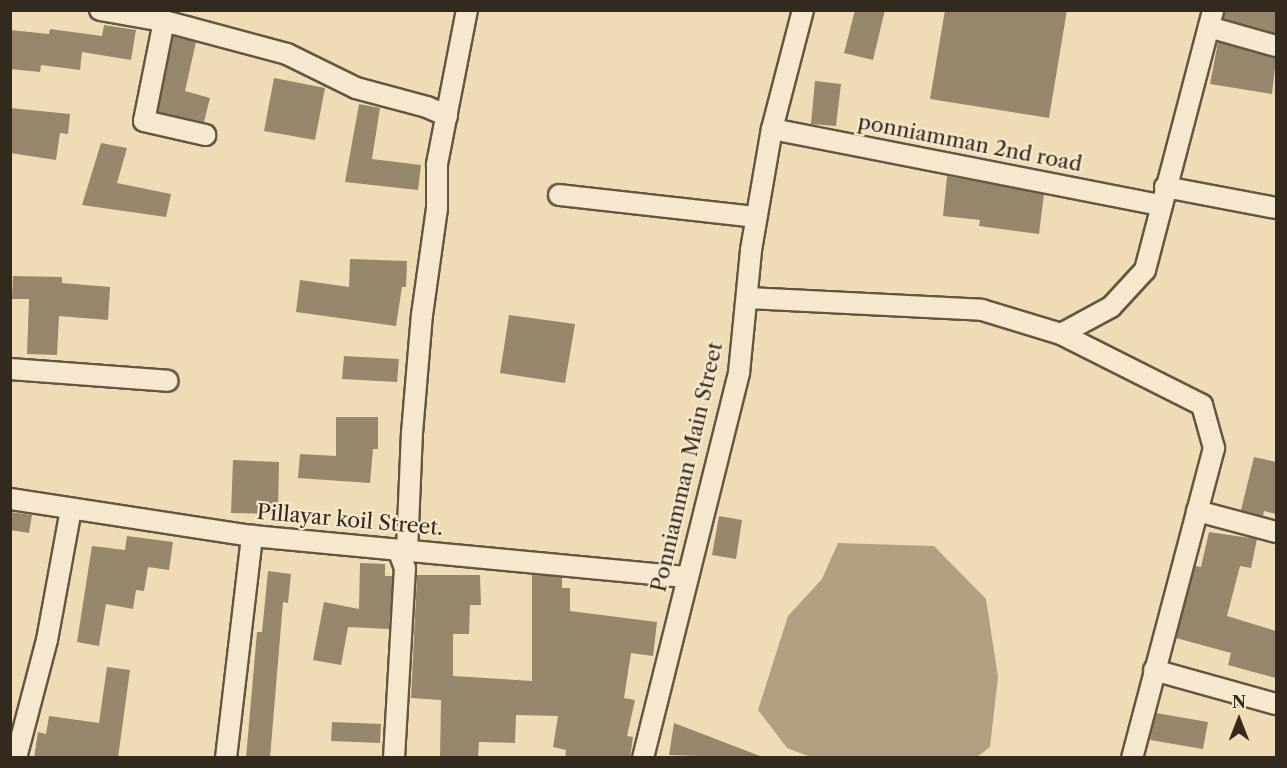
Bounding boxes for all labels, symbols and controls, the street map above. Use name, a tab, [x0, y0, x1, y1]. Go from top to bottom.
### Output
street label: ponniamman 2nd road	[856, 109, 1084, 177]
street label: Ponniamman Main Street	[646, 340, 728, 594]
street label: Pillayar koil Street.	[256, 499, 444, 541]
north arrow	[1209, 690, 1269, 750]
text: N	[1232, 692, 1246, 712]

